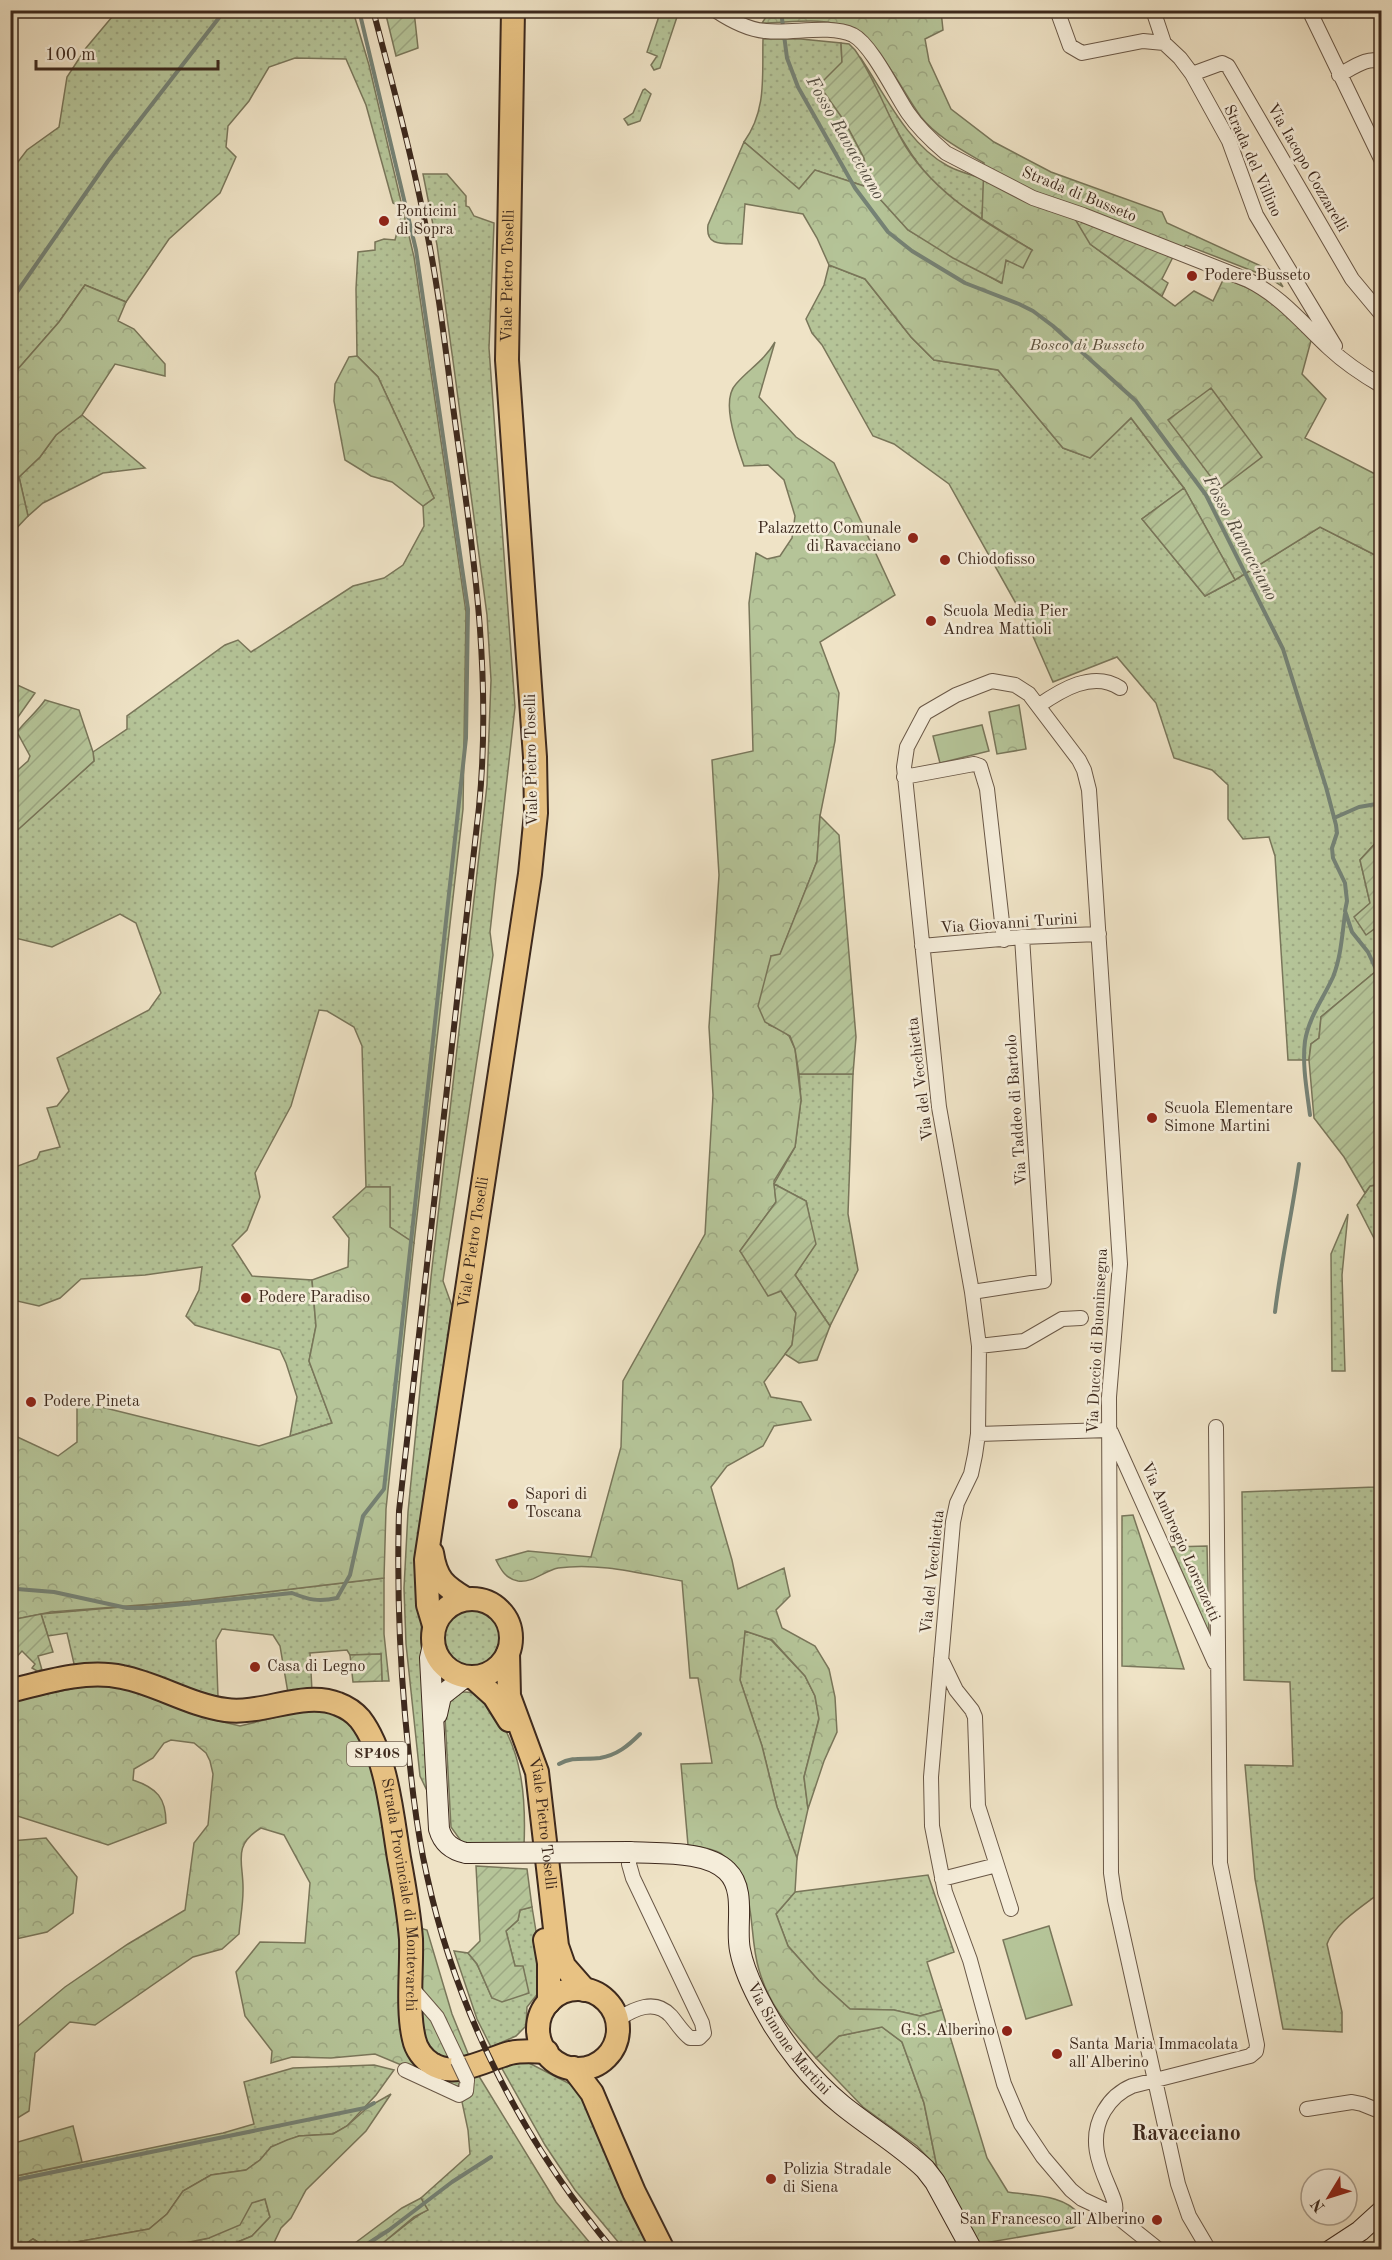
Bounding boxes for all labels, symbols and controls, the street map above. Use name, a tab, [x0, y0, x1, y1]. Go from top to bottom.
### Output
scale bar	[36, 33, 218, 71]
text: 100 m	[45, 46, 96, 64]
water label: Fosso Ravacciano	[802, 72, 888, 203]
street label: Via Iacopo Cozzarelli	[1264, 101, 1350, 235]
street label: Strada del Villino	[1220, 103, 1284, 219]
street label: Strada di Busseto	[1019, 165, 1139, 225]
place label: Ponticini di Sopra	[396, 204, 457, 238]
street label: Viale Pietro Toselli	[499, 210, 518, 343]
marker: Ponticini di Sopra	[377, 214, 391, 228]
place label: Podere Busseto	[1204, 268, 1311, 284]
marker: Podere Busseto	[1185, 269, 1199, 283]
park label: Bosco di Busseto	[1029, 338, 1144, 354]
water label: Fosso Ravacciano	[1199, 472, 1281, 604]
place label: Palazzetto Comunale di Ravacciano	[758, 521, 901, 555]
marker: Palazzetto Comunale di Ravacciano	[906, 531, 920, 545]
place label: Chiodofisso	[957, 552, 1035, 568]
marker: Chiodofisso	[938, 553, 952, 567]
place label: Scuola Media Pier Andrea Mattioli	[943, 604, 1068, 638]
marker: Scuola Media Pier Andrea Mattioli	[924, 614, 938, 628]
street label: Viale Pietro Toselli	[523, 694, 541, 826]
street label: Via Giovanni Turini	[940, 911, 1078, 937]
street label: Via del Vecchietta	[905, 1016, 937, 1142]
street label: Via Taddeo di Bartolo	[1004, 1034, 1030, 1186]
place label: Scuola Elementare Simone Martini	[1164, 1101, 1293, 1135]
marker: Scuola Elementare Simone Martini	[1145, 1111, 1159, 1125]
street label: Viale Pietro Toselli	[456, 1176, 492, 1309]
street label: Via Duccio di Buoninsegna	[1085, 1248, 1111, 1434]
place label: Podere Paradiso	[258, 1290, 370, 1306]
marker: Podere Paradiso	[239, 1291, 253, 1305]
place label: Podere Pineta	[43, 1394, 140, 1410]
marker: Podere Pineta	[24, 1395, 38, 1409]
street label: Via Ambrogio Lorenzetti	[1138, 1460, 1222, 1624]
place label: Sapori di Toscana	[525, 1487, 587, 1521]
marker: Sapori di Toscana	[506, 1497, 520, 1511]
street label: Via del Vecchietta	[919, 1509, 947, 1635]
place label: Casa di Legno	[267, 1659, 365, 1675]
marker: Casa di Legno	[248, 1660, 262, 1674]
road number: SP408	[347, 1742, 407, 1766]
street label: Viale Pietro Toselli	[525, 1756, 558, 1891]
street label: Strada Provinciale di Montevarchi	[378, 1777, 419, 2012]
street label: Via Simone Martini	[744, 1980, 833, 2098]
place label: G.S. Alberino	[901, 2023, 995, 2039]
marker: G.S. Alberino	[1000, 2024, 1014, 2038]
place label: Santa Maria Immacolata all'Alberino	[1069, 2037, 1238, 2071]
marker: Santa Maria Immacolata all'Alberino	[1050, 2047, 1064, 2061]
district label: Ravacciano	[1131, 2123, 1241, 2145]
place label: Polizia Stradale di Siena	[783, 2162, 891, 2196]
north arrow	[1299, 2167, 1359, 2227]
marker: Polizia Stradale di Siena	[764, 2172, 778, 2186]
text: N	[1308, 2195, 1329, 2215]
place label: San Francesco all'Alberino	[960, 2212, 1145, 2228]
marker: San Francesco all'Alberino	[1150, 2213, 1164, 2227]

